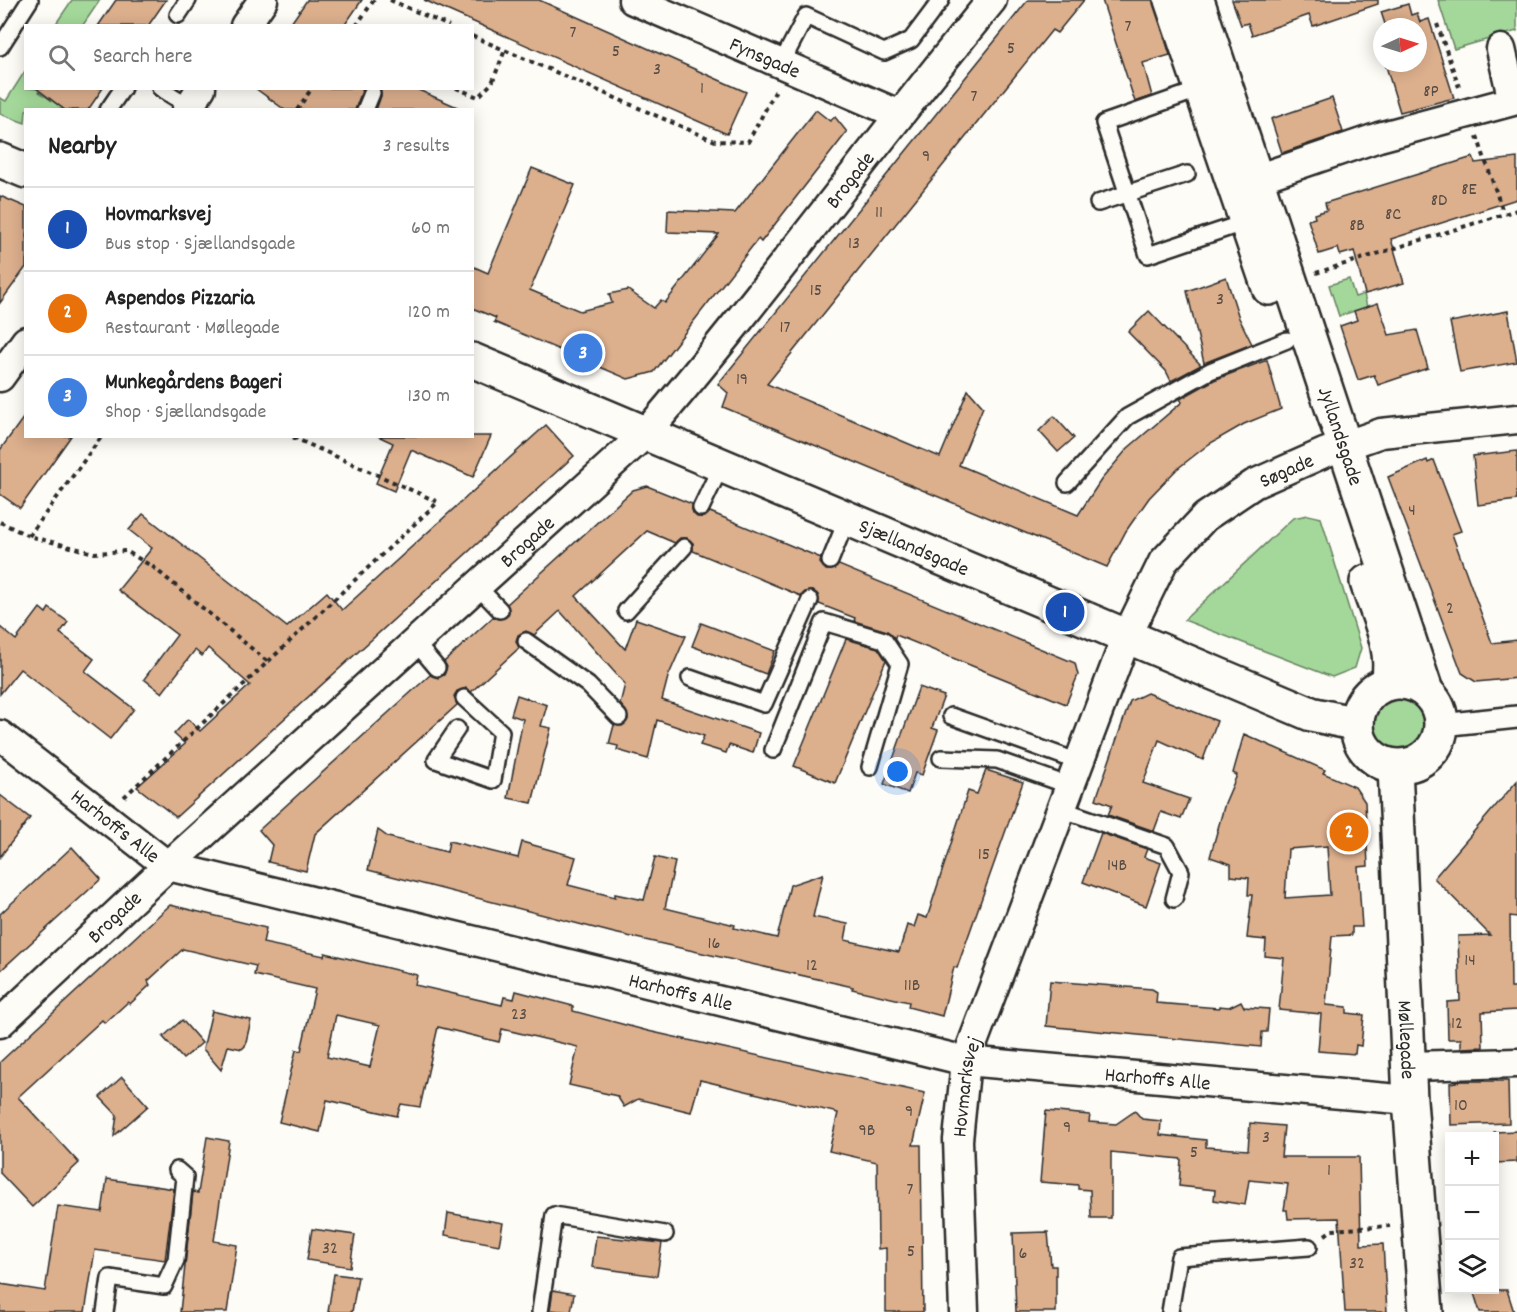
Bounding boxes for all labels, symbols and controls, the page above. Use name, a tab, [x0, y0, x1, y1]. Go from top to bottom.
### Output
house number: 7	[1125, 15, 1132, 40]
north arrow	[1373, 18, 1427, 72]
house number: 7	[570, 21, 577, 46]
search box	[24, 24, 474, 90]
street label: Fynsgade	[724, 31, 804, 88]
house number: 5	[1007, 37, 1015, 62]
house number: 5	[612, 40, 620, 65]
icon: search	[45, 41, 78, 74]
text: Search here	[93, 42, 192, 73]
house number: 3	[653, 58, 661, 83]
house number: 1	[700, 77, 704, 102]
house number: 8P	[1423, 80, 1439, 105]
house number: 7	[971, 85, 978, 110]
text: Nearby	[48, 129, 116, 166]
text: 3 results	[383, 133, 450, 161]
house number: 9	[922, 145, 930, 170]
street label: Brogade	[820, 146, 884, 216]
house number: 8E	[1461, 178, 1477, 203]
house number: 8D	[1431, 189, 1447, 214]
text: Hovmarksvej	[105, 200, 212, 231]
house number: 11	[875, 201, 883, 226]
house number: 8C	[1385, 203, 1401, 228]
house number: 8B	[1349, 214, 1365, 239]
text: 1	[65, 215, 70, 243]
text: 60 m	[411, 215, 450, 243]
text: Bus stop · Sjællandsgade	[105, 231, 295, 259]
house number: 13	[848, 232, 860, 257]
house number: 15	[810, 279, 822, 304]
text: Aspendos Pizzaria	[105, 284, 254, 315]
house number: 3	[1216, 288, 1224, 313]
text: 2	[63, 299, 72, 327]
text: 120 m	[408, 299, 450, 327]
text: Restaurant · Møllegade	[105, 315, 280, 343]
house number: 17	[780, 316, 791, 341]
pin: 3	[564, 330, 602, 376]
text: Munkegårdens Bageri	[105, 368, 282, 399]
house number: 19	[736, 368, 748, 393]
text: 3	[63, 383, 72, 411]
text: 130 m	[408, 383, 450, 411]
street label: Jyllandsgade	[1308, 383, 1369, 490]
text: Shop · Sjællandsgade	[105, 399, 266, 427]
street label: Søgade	[1255, 447, 1319, 498]
house number: 4	[1408, 499, 1416, 524]
street label: Brogade	[495, 510, 563, 576]
street label: Sjællandsgade	[853, 513, 973, 586]
pin: 1	[1046, 590, 1084, 634]
house number: 2	[1446, 597, 1454, 622]
your location	[883, 757, 912, 786]
street label: Harhoffs Alle	[63, 783, 165, 872]
pin: 2	[1330, 810, 1368, 854]
house number: 15	[978, 843, 990, 868]
house number: 14B	[1107, 854, 1127, 879]
street label: Brogade	[82, 885, 150, 952]
house number: 16	[708, 932, 720, 957]
house number: 14	[1464, 949, 1476, 974]
house number: 12	[806, 954, 818, 979]
street label: Harhoffs Alle	[625, 967, 735, 1021]
house number: 11B	[904, 974, 920, 999]
street label: Møllegade	[1388, 1000, 1421, 1080]
house number: 23	[511, 1003, 527, 1028]
house number: 12	[1451, 1012, 1463, 1037]
street label: Hovmarksvej	[946, 1033, 992, 1139]
street label: Harhoffs Alle	[1103, 1061, 1212, 1100]
house number: 10	[1454, 1094, 1468, 1119]
house number: 9	[905, 1100, 913, 1125]
house number: 9	[1063, 1116, 1071, 1141]
house number: 9B	[859, 1119, 875, 1144]
house number: 3	[1262, 1126, 1270, 1151]
map controls	[1445, 1132, 1499, 1294]
button: +	[1445, 1132, 1499, 1186]
house number: 5	[1190, 1141, 1198, 1166]
house number: 1	[1327, 1159, 1331, 1184]
house number: 7	[907, 1178, 914, 1203]
button: −	[1445, 1186, 1499, 1240]
house number: 32	[322, 1237, 338, 1262]
house number: 5	[907, 1240, 915, 1265]
button: layers	[1445, 1240, 1499, 1294]
house number: 6	[1019, 1242, 1027, 1267]
house number: 32	[1349, 1252, 1365, 1277]

